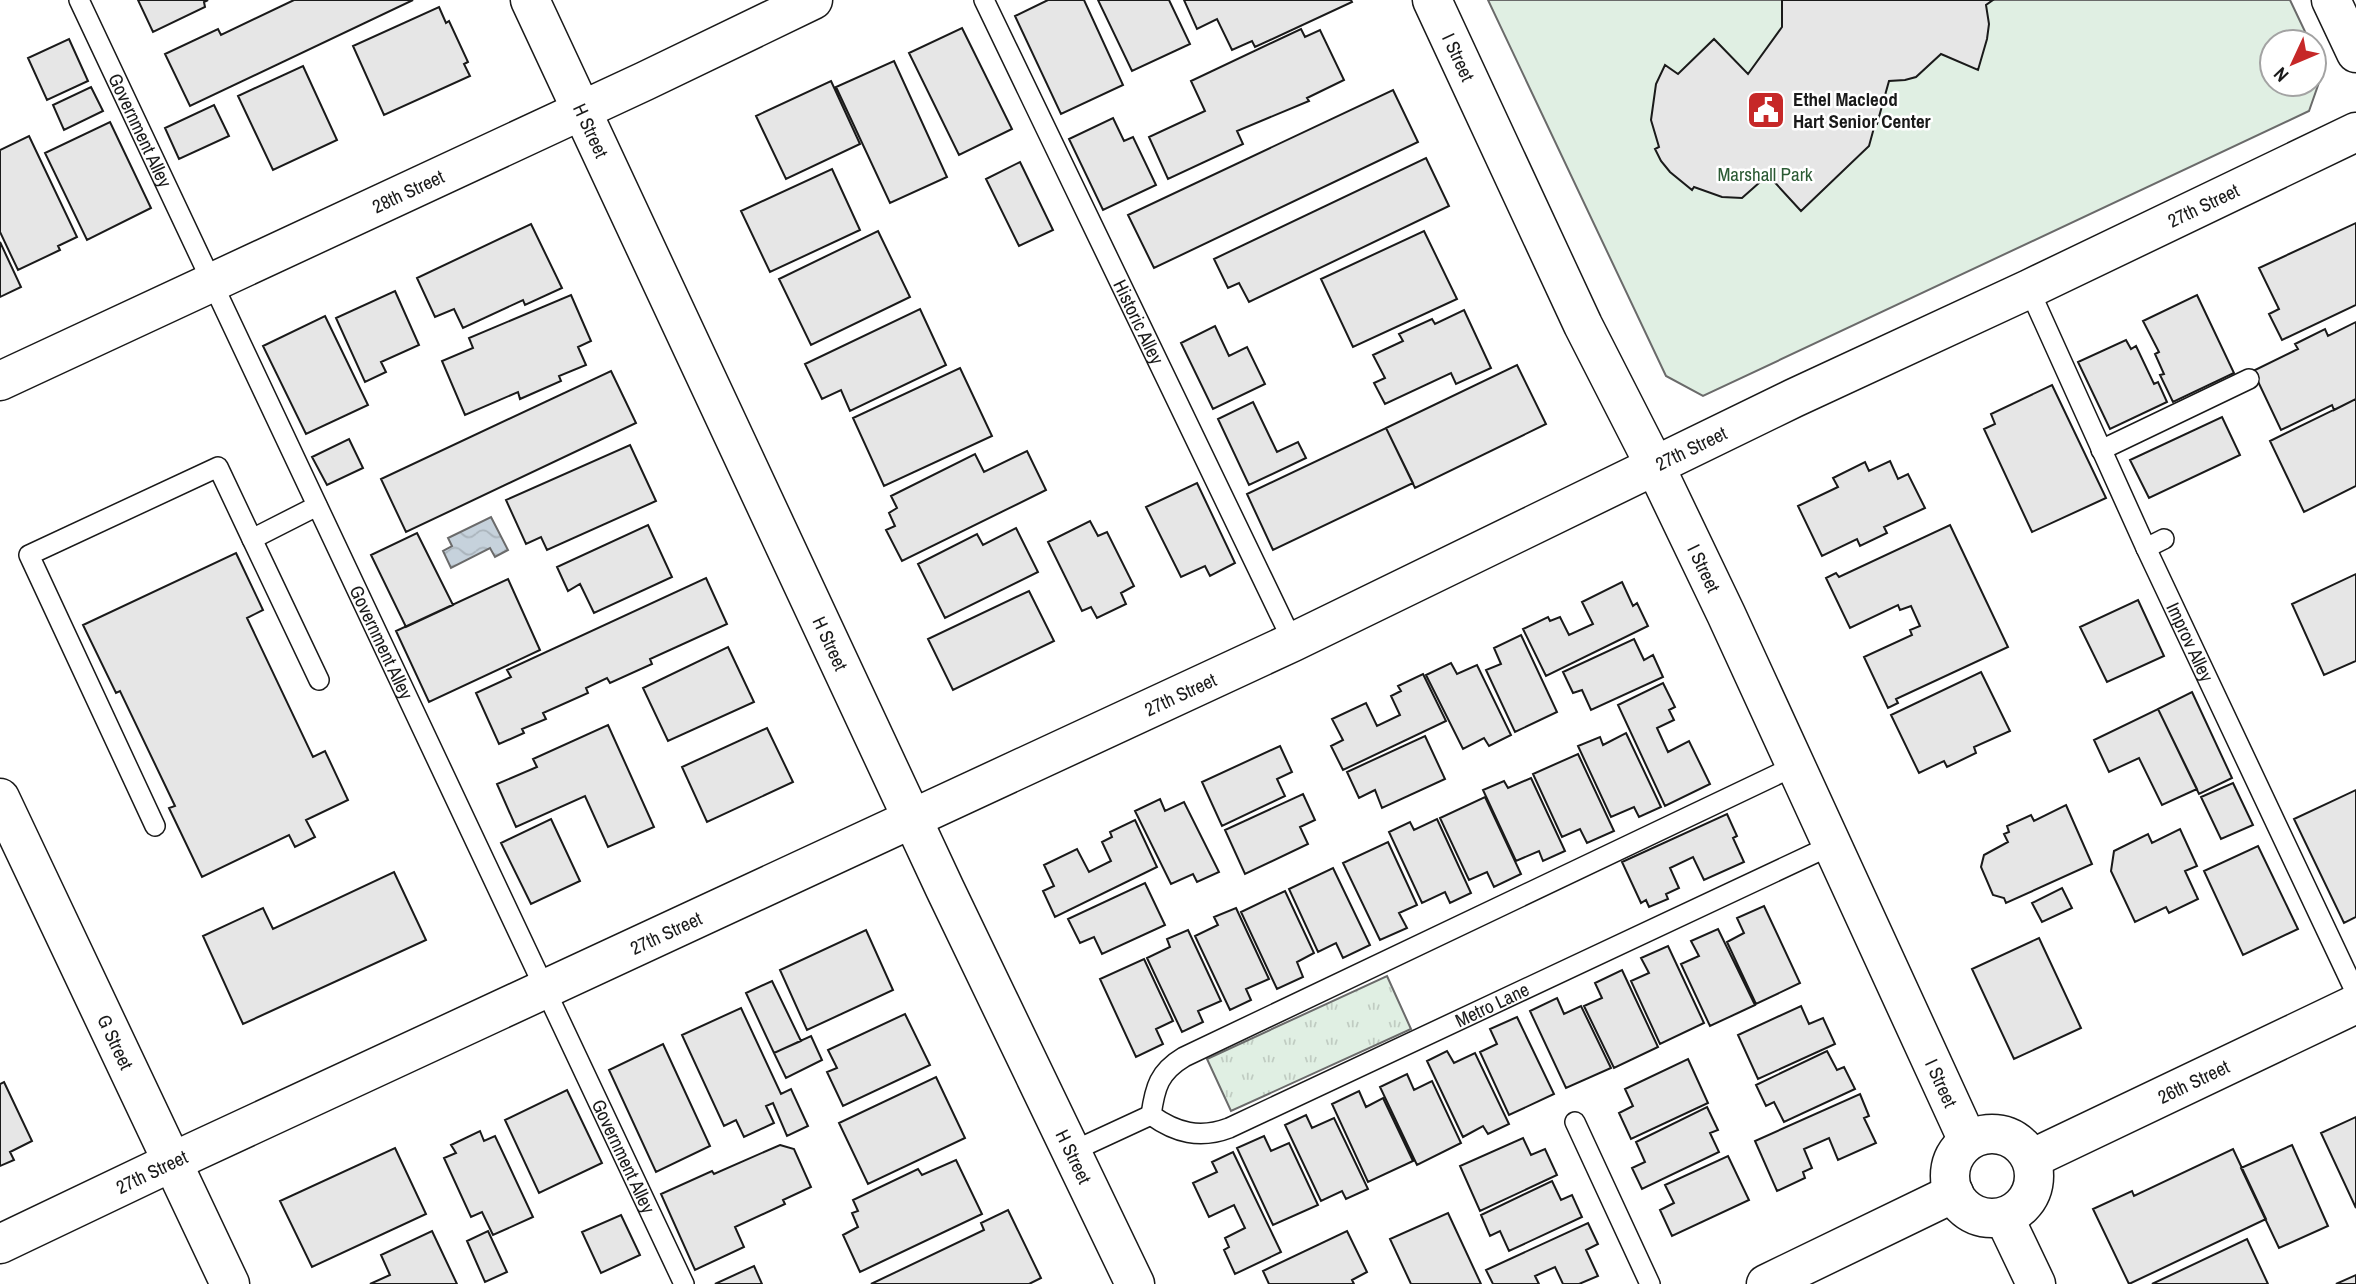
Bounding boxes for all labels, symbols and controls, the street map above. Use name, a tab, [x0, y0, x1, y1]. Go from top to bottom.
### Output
north arrow	[2258, 28, 2328, 98]
street label: I Street	[1436, 29, 1481, 86]
text: N	[2268, 62, 2294, 88]
street label: Government Alley	[102, 69, 178, 192]
place label: Ethel Macleod Hart Senior Center	[1793, 86, 1931, 134]
public building icon: Ethel Macleod Hart Senior Center	[1745, 89, 1787, 131]
street label: H Street	[567, 99, 615, 163]
park label: Marshall Park	[1717, 161, 1813, 187]
street label: 28th Street	[368, 163, 449, 219]
street label: 27th Street	[2163, 177, 2244, 234]
street label: Historic Alley	[1107, 275, 1170, 369]
street label: 27th Street	[1651, 419, 1732, 477]
street label: I Street	[1681, 540, 1727, 597]
street label: Government Alley	[344, 581, 420, 704]
street label: Improv Alley	[2160, 598, 2220, 686]
street label: H Street	[806, 612, 854, 675]
street label: 27th Street	[1140, 666, 1221, 722]
street label: 27th Street	[626, 905, 707, 961]
street label: Metro Lane	[1451, 976, 1533, 1033]
street label: G Street	[91, 1010, 140, 1074]
street label: 26th Street	[2153, 1053, 2234, 1110]
street label: I Street	[1919, 1055, 1964, 1112]
street label: Government Alley	[586, 1095, 662, 1217]
street label: H Street	[1050, 1125, 1098, 1189]
street label: 27th Street	[112, 1143, 192, 1200]

